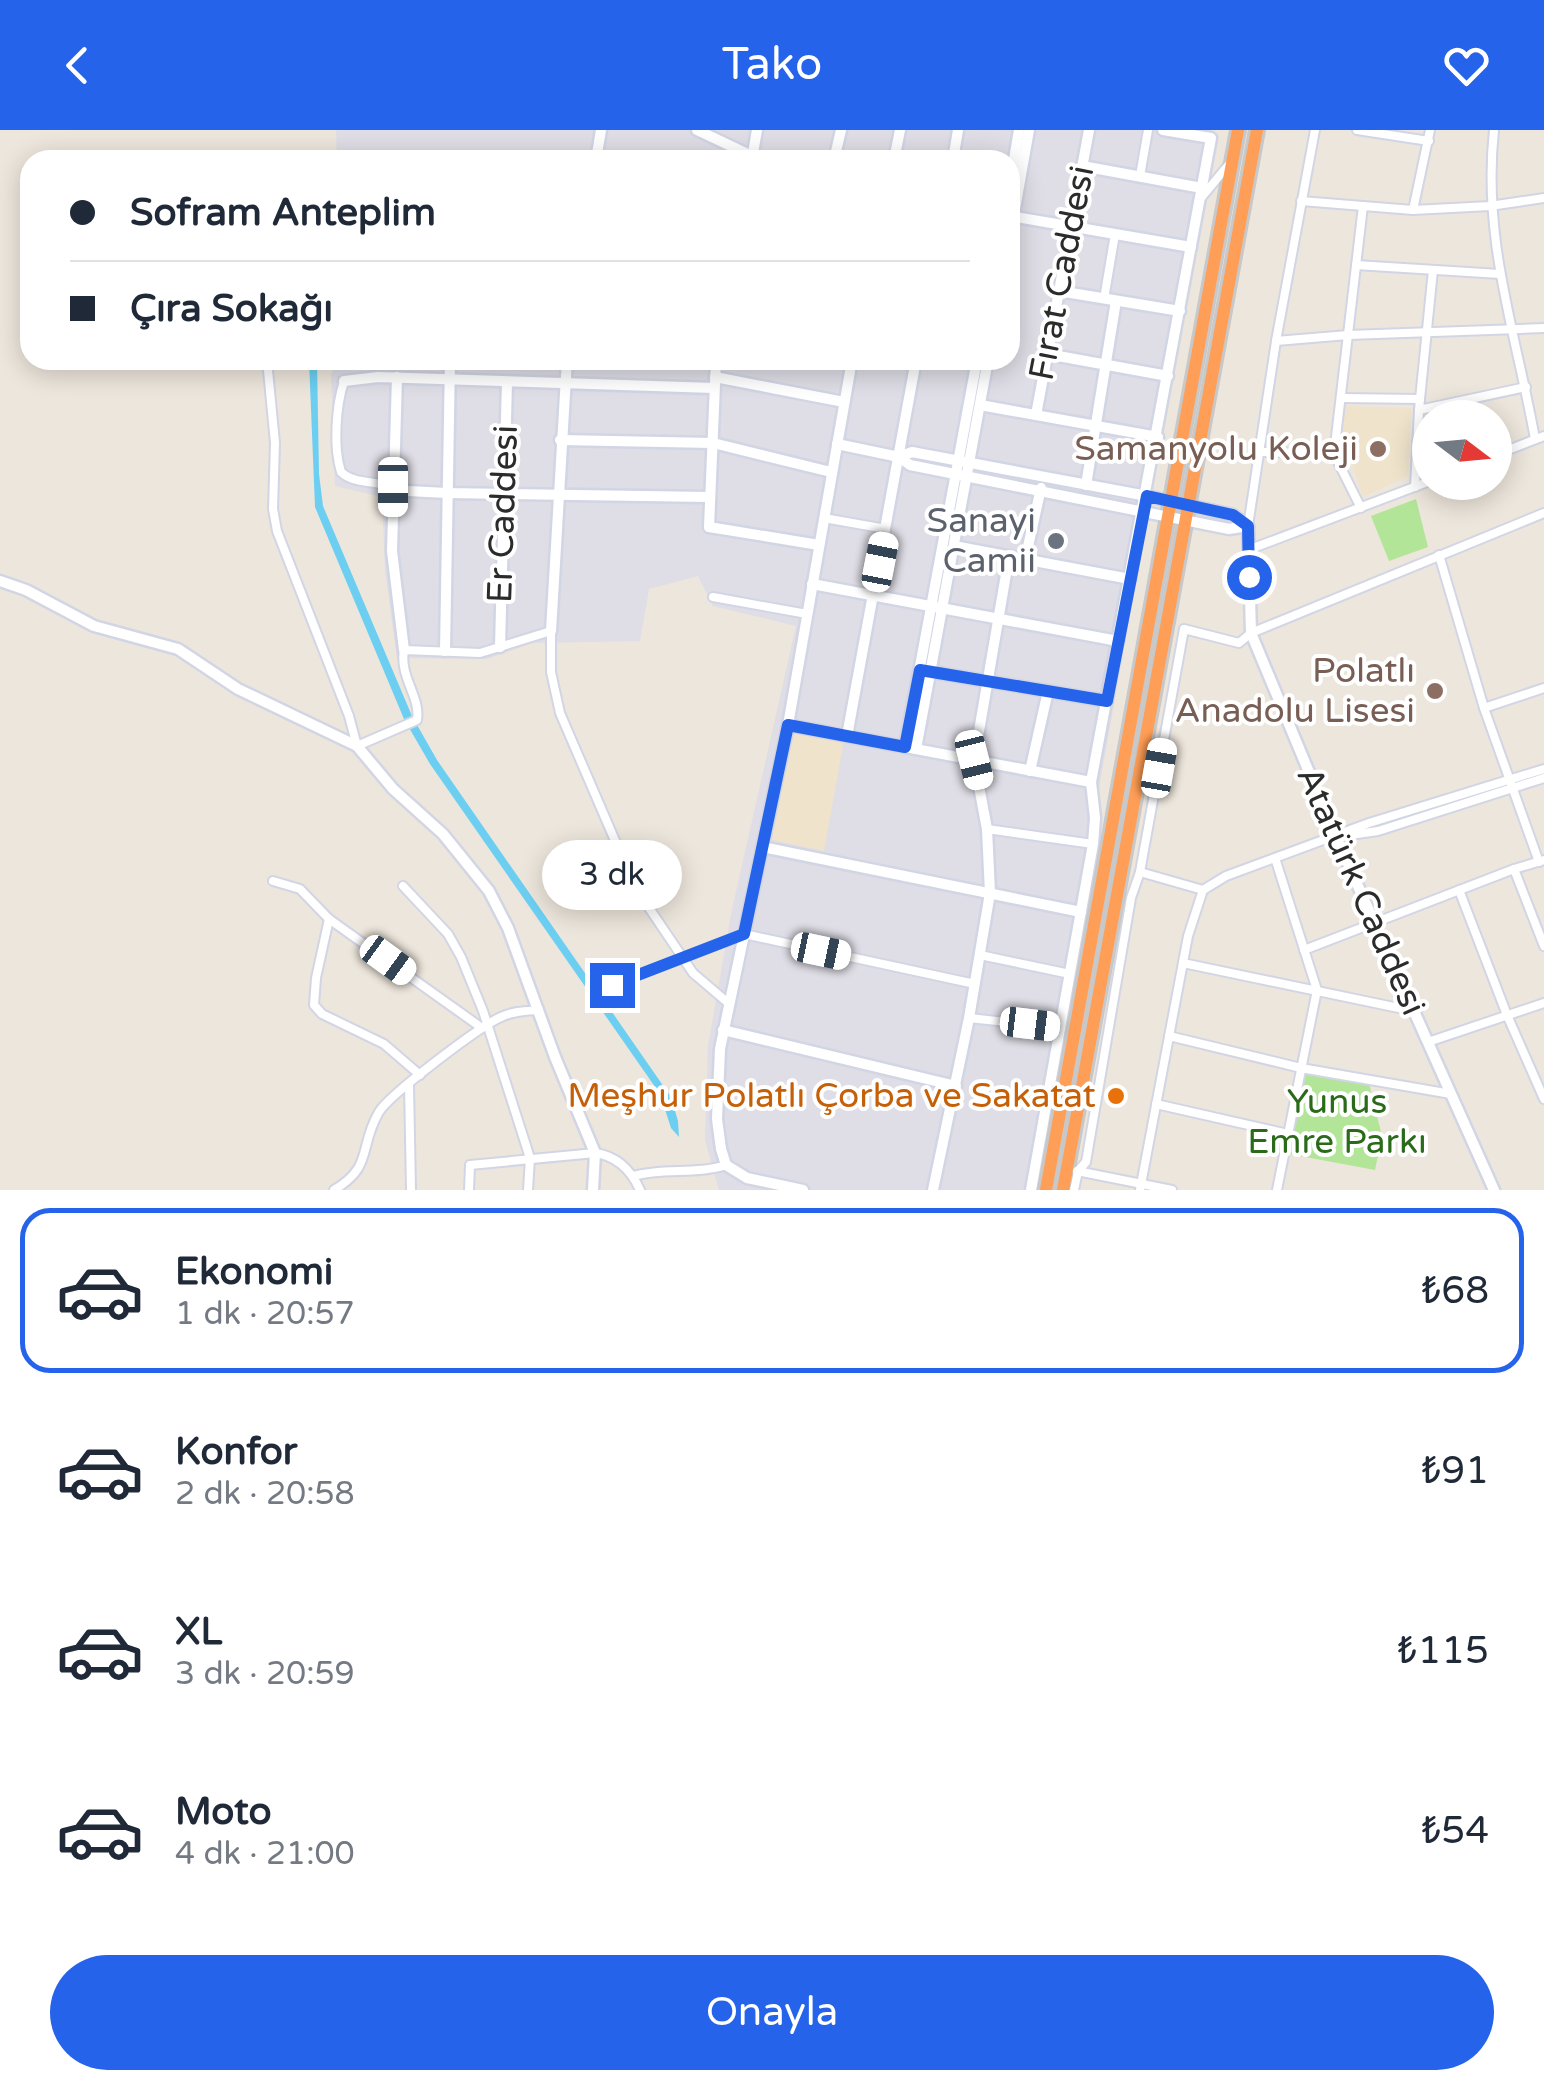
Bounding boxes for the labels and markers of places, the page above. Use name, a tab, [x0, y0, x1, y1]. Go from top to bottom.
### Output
place label: Samanyolu Koleji	[1074, 428, 1358, 470]
marker: Samanyolu Koleji	[1367, 438, 1389, 460]
place label: Sanayi Camii	[927, 500, 1036, 582]
marker: Sanayi Camii	[1045, 530, 1067, 552]
place label: Polatlı Anadolu Lisesi	[1175, 650, 1415, 732]
marker: Polatlı Anadolu Lisesi	[1424, 680, 1446, 702]
place label: Meşhur Polatlı Çorba ve Sakatat	[567, 1075, 1096, 1117]
marker: Meşhur Polatlı Çorba ve Sakatat	[1105, 1085, 1127, 1107]

